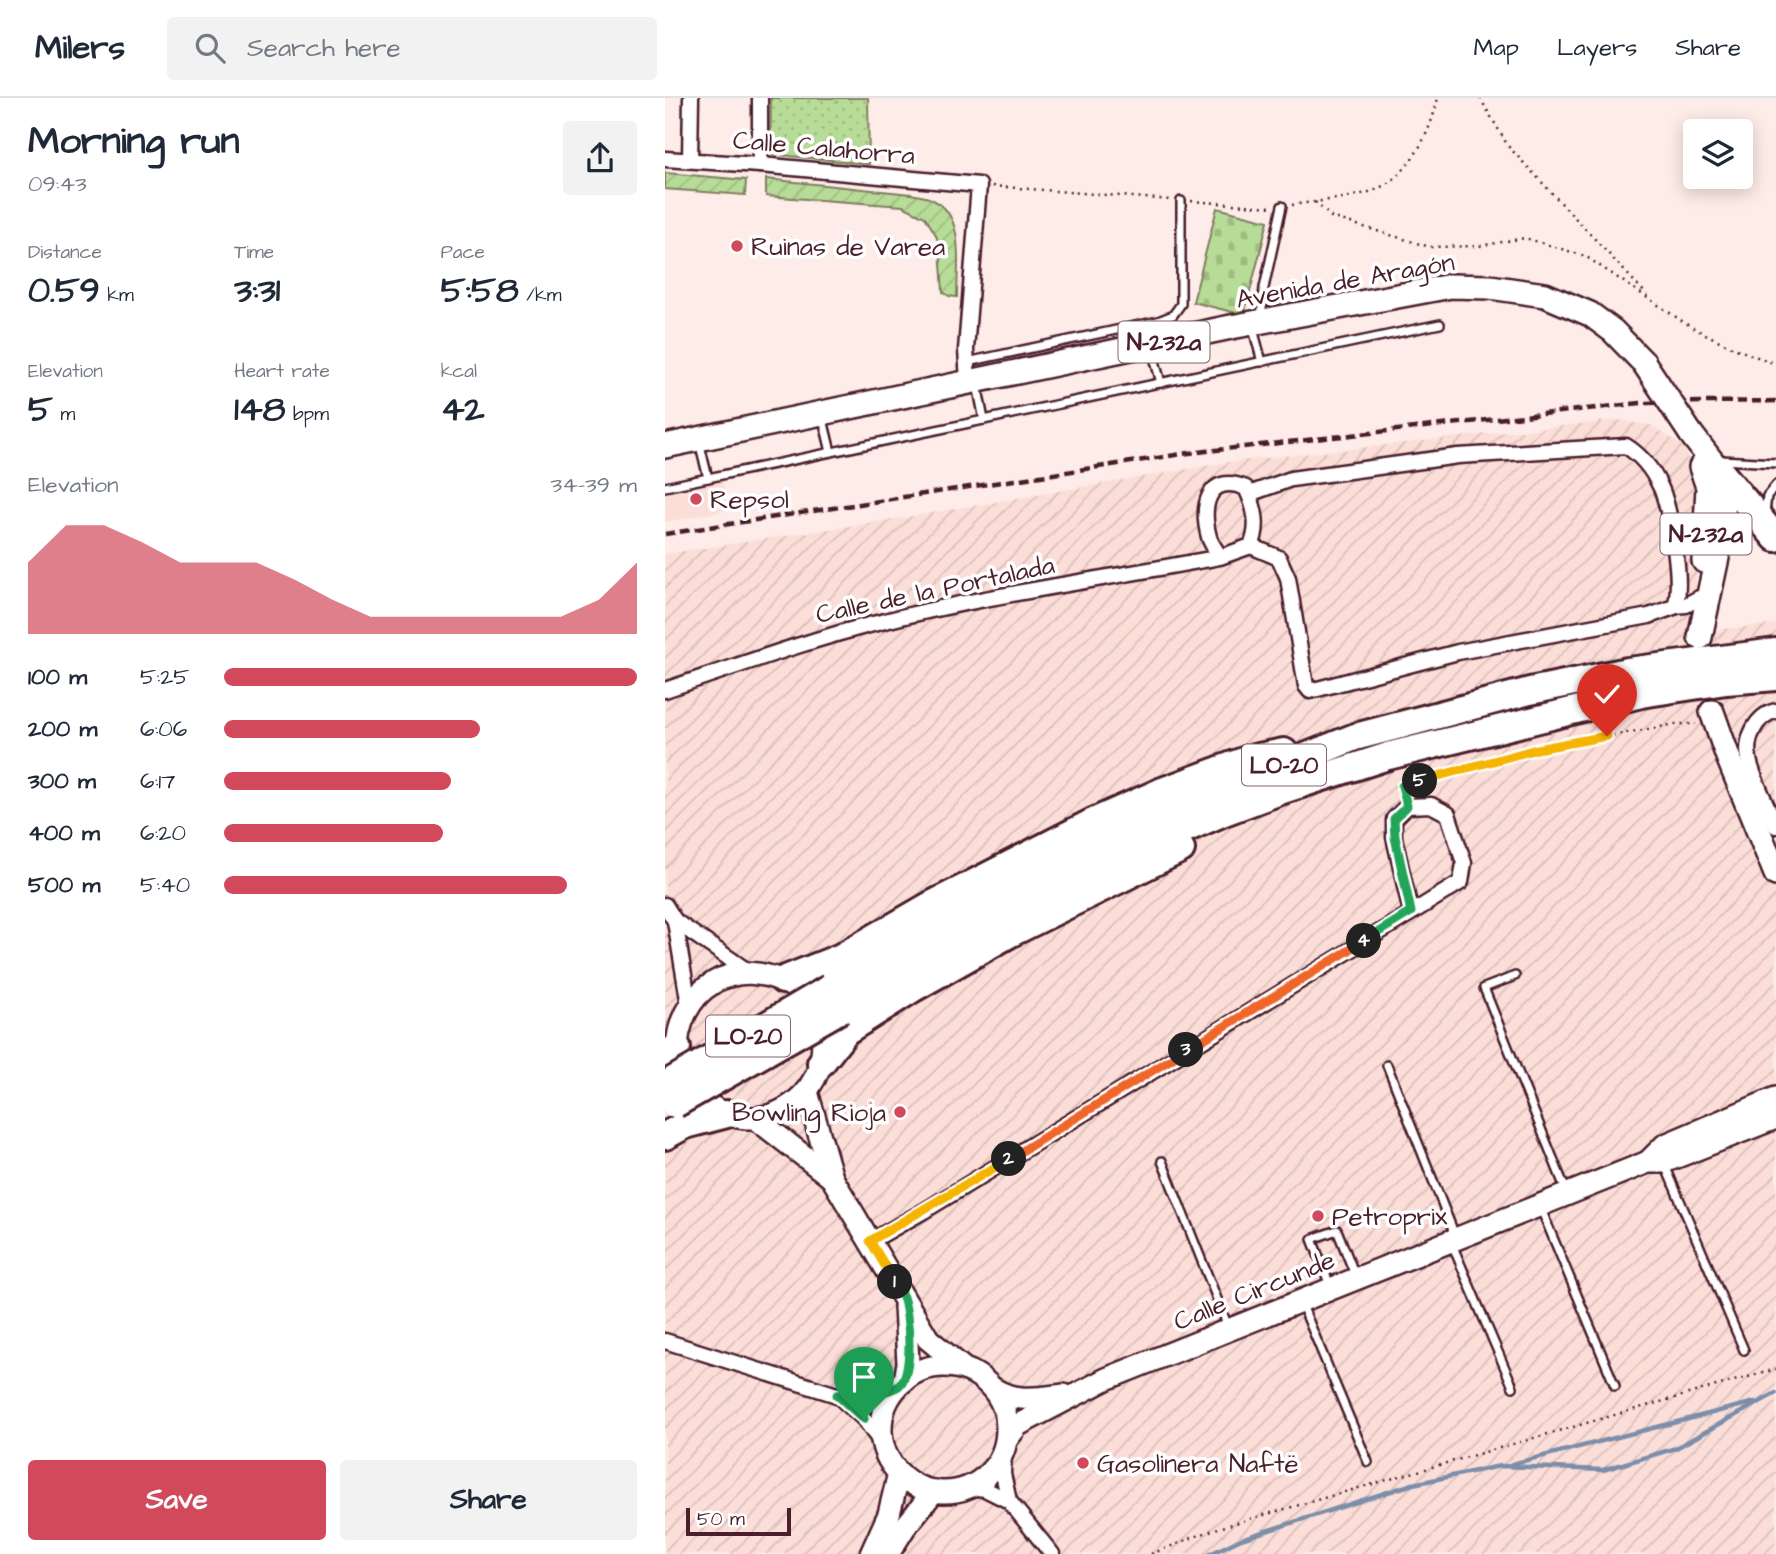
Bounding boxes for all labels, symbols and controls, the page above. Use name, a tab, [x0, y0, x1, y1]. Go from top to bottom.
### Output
search box	[167, 17, 657, 80]
text: Milers	[35, 25, 125, 71]
icon: search	[191, 29, 229, 67]
text: Search here	[247, 30, 401, 66]
text: Map	[1474, 31, 1519, 65]
text: Layers	[1557, 31, 1637, 65]
text: Share	[1675, 31, 1741, 65]
text: Morning run	[28, 116, 240, 168]
map controls	[1683, 119, 1753, 189]
button: layers	[1683, 119, 1753, 189]
button: share	[563, 121, 637, 195]
street label: Calle Calahorra	[731, 122, 916, 174]
text: 09:43	[28, 168, 87, 200]
place label: Ruinas de Varea	[751, 229, 945, 265]
marker: Ruinas de Varea	[729, 238, 745, 254]
text: Distance	[28, 239, 102, 266]
text: Time	[234, 239, 274, 266]
text: Pace	[441, 239, 485, 266]
street label: Avenida de Aragón	[1233, 244, 1458, 320]
text: 0.59	[28, 266, 100, 315]
text: 3:31	[234, 266, 280, 315]
text: 5:58	[441, 266, 519, 315]
text: km	[100, 282, 134, 309]
text: /km	[519, 282, 561, 309]
road number: N-232a	[1119, 322, 1209, 362]
text: Elevation	[28, 358, 103, 385]
text: Heart rate	[234, 358, 330, 385]
text: kcal	[441, 358, 477, 385]
text: 5	[28, 385, 53, 434]
text: 148	[234, 385, 285, 434]
text: 42	[441, 385, 485, 434]
text: m	[53, 401, 75, 428]
text: bpm	[285, 401, 329, 428]
text: Elevation	[28, 469, 119, 501]
text: 34–39 m	[551, 469, 637, 501]
place label: Repsol	[710, 482, 789, 518]
marker: Repsol	[688, 491, 704, 507]
road number: N-232a	[1661, 514, 1751, 554]
street label: Calle de la Portalada	[813, 547, 1058, 633]
text: 100 m	[28, 661, 87, 693]
text: 5:25	[140, 661, 190, 693]
pin	[1577, 664, 1637, 736]
icon: check	[1588, 675, 1626, 713]
text: 200 m	[28, 713, 97, 745]
text: 6:06	[140, 713, 187, 745]
road number: LO-20	[1242, 744, 1326, 786]
pin: 5	[1403, 764, 1437, 798]
text: 300 m	[28, 765, 96, 797]
text: 6:17	[140, 765, 175, 797]
text: 5	[1413, 767, 1426, 794]
text: 400 m	[28, 817, 100, 849]
text: 6:20	[140, 817, 186, 849]
text: 500 m	[28, 869, 100, 901]
text: 5:40	[140, 869, 190, 901]
pin: 4	[1347, 924, 1381, 958]
text: 4	[1357, 927, 1370, 954]
road number: LO-20	[706, 1016, 790, 1056]
pin: 3	[1169, 1032, 1203, 1068]
text: 3	[1181, 1036, 1190, 1063]
place label: Bowling Rioja	[732, 1095, 886, 1133]
marker: Bowling Rioja	[892, 1104, 908, 1120]
pin: 2	[991, 1142, 1027, 1176]
text: 2	[1003, 1145, 1014, 1172]
place label: Petroprix	[1332, 1199, 1448, 1235]
marker: Petroprix	[1310, 1208, 1326, 1224]
street label: Calle Circunde	[1168, 1242, 1340, 1340]
pin: 1	[877, 1264, 912, 1300]
text: 1	[893, 1268, 896, 1295]
pin	[834, 1347, 894, 1419]
icon: arrive	[845, 1358, 883, 1396]
place label: Gasolinera Naftë	[1097, 1446, 1299, 1482]
marker: Gasolinera Naftë	[1075, 1455, 1091, 1471]
button: Save	[28, 1460, 326, 1540]
button: Share	[340, 1460, 637, 1540]
scale bar	[686, 1505, 791, 1537]
text: 50 m	[697, 1506, 745, 1533]

